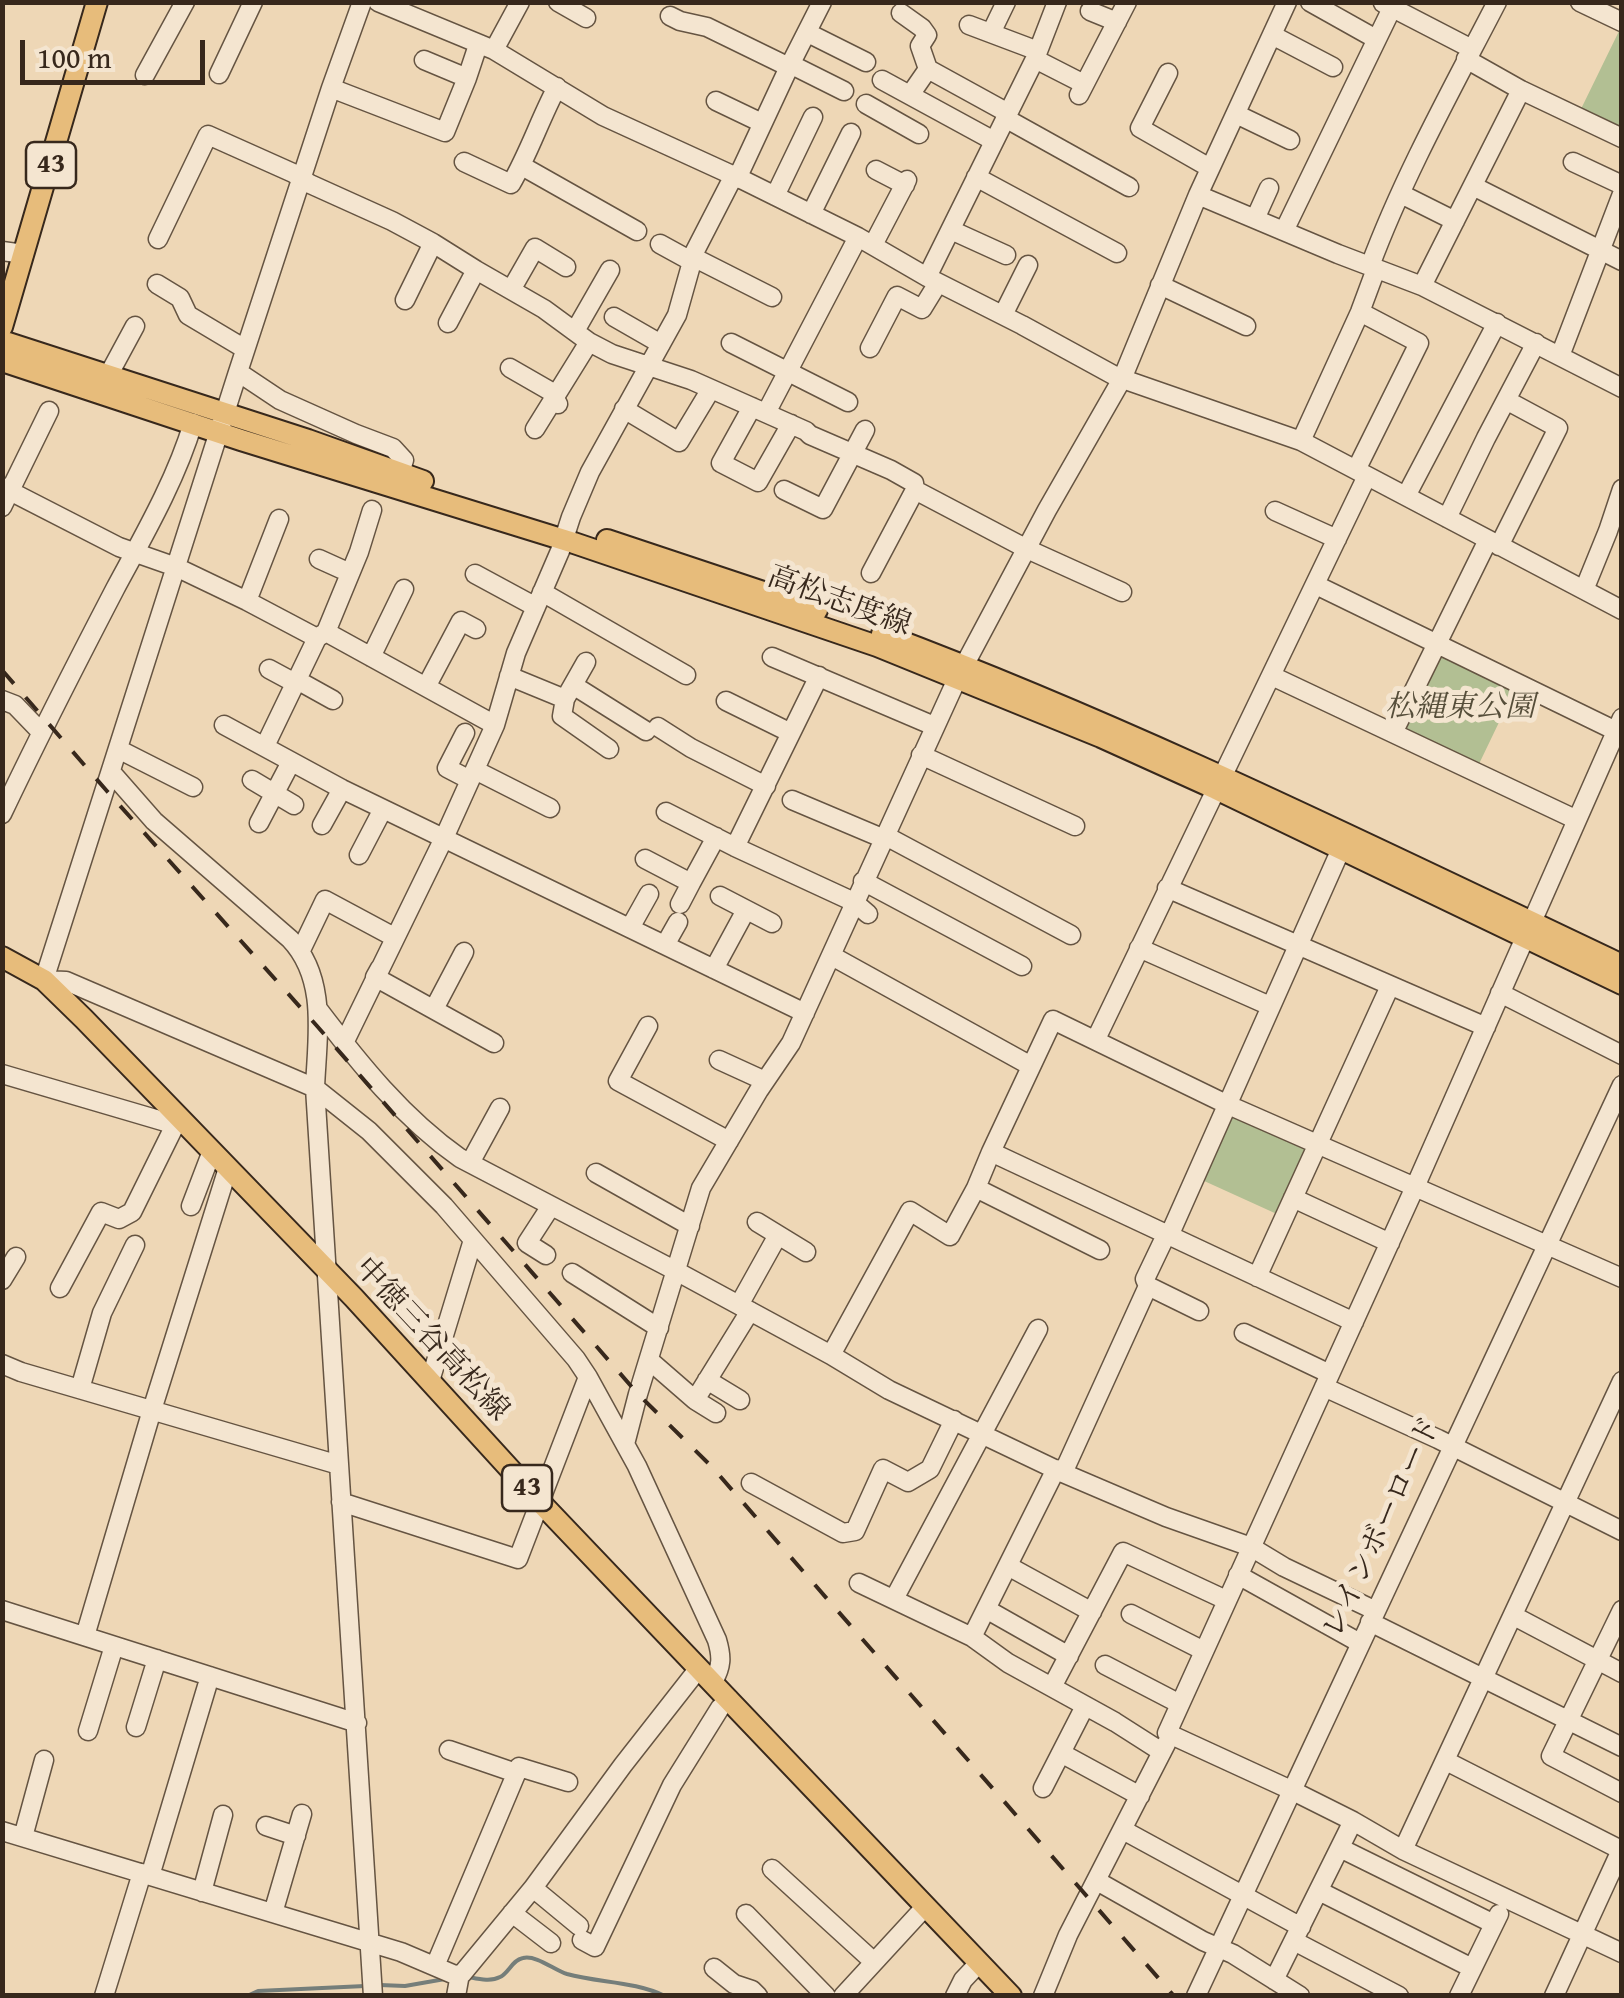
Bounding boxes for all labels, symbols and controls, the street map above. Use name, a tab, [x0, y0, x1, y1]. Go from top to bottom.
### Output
scale bar	[25, 20, 210, 82]
text: 100 m	[37, 35, 111, 79]
road number: 43	[26, 142, 76, 188]
street label: 高松志度線	[762, 559, 916, 645]
park label: 松縄東公園	[1385, 690, 1535, 726]
street label: 中徳三谷高松線	[346, 1251, 516, 1429]
street label: レインボーロード	[1316, 1412, 1450, 1644]
road number: 43	[502, 1465, 552, 1511]

